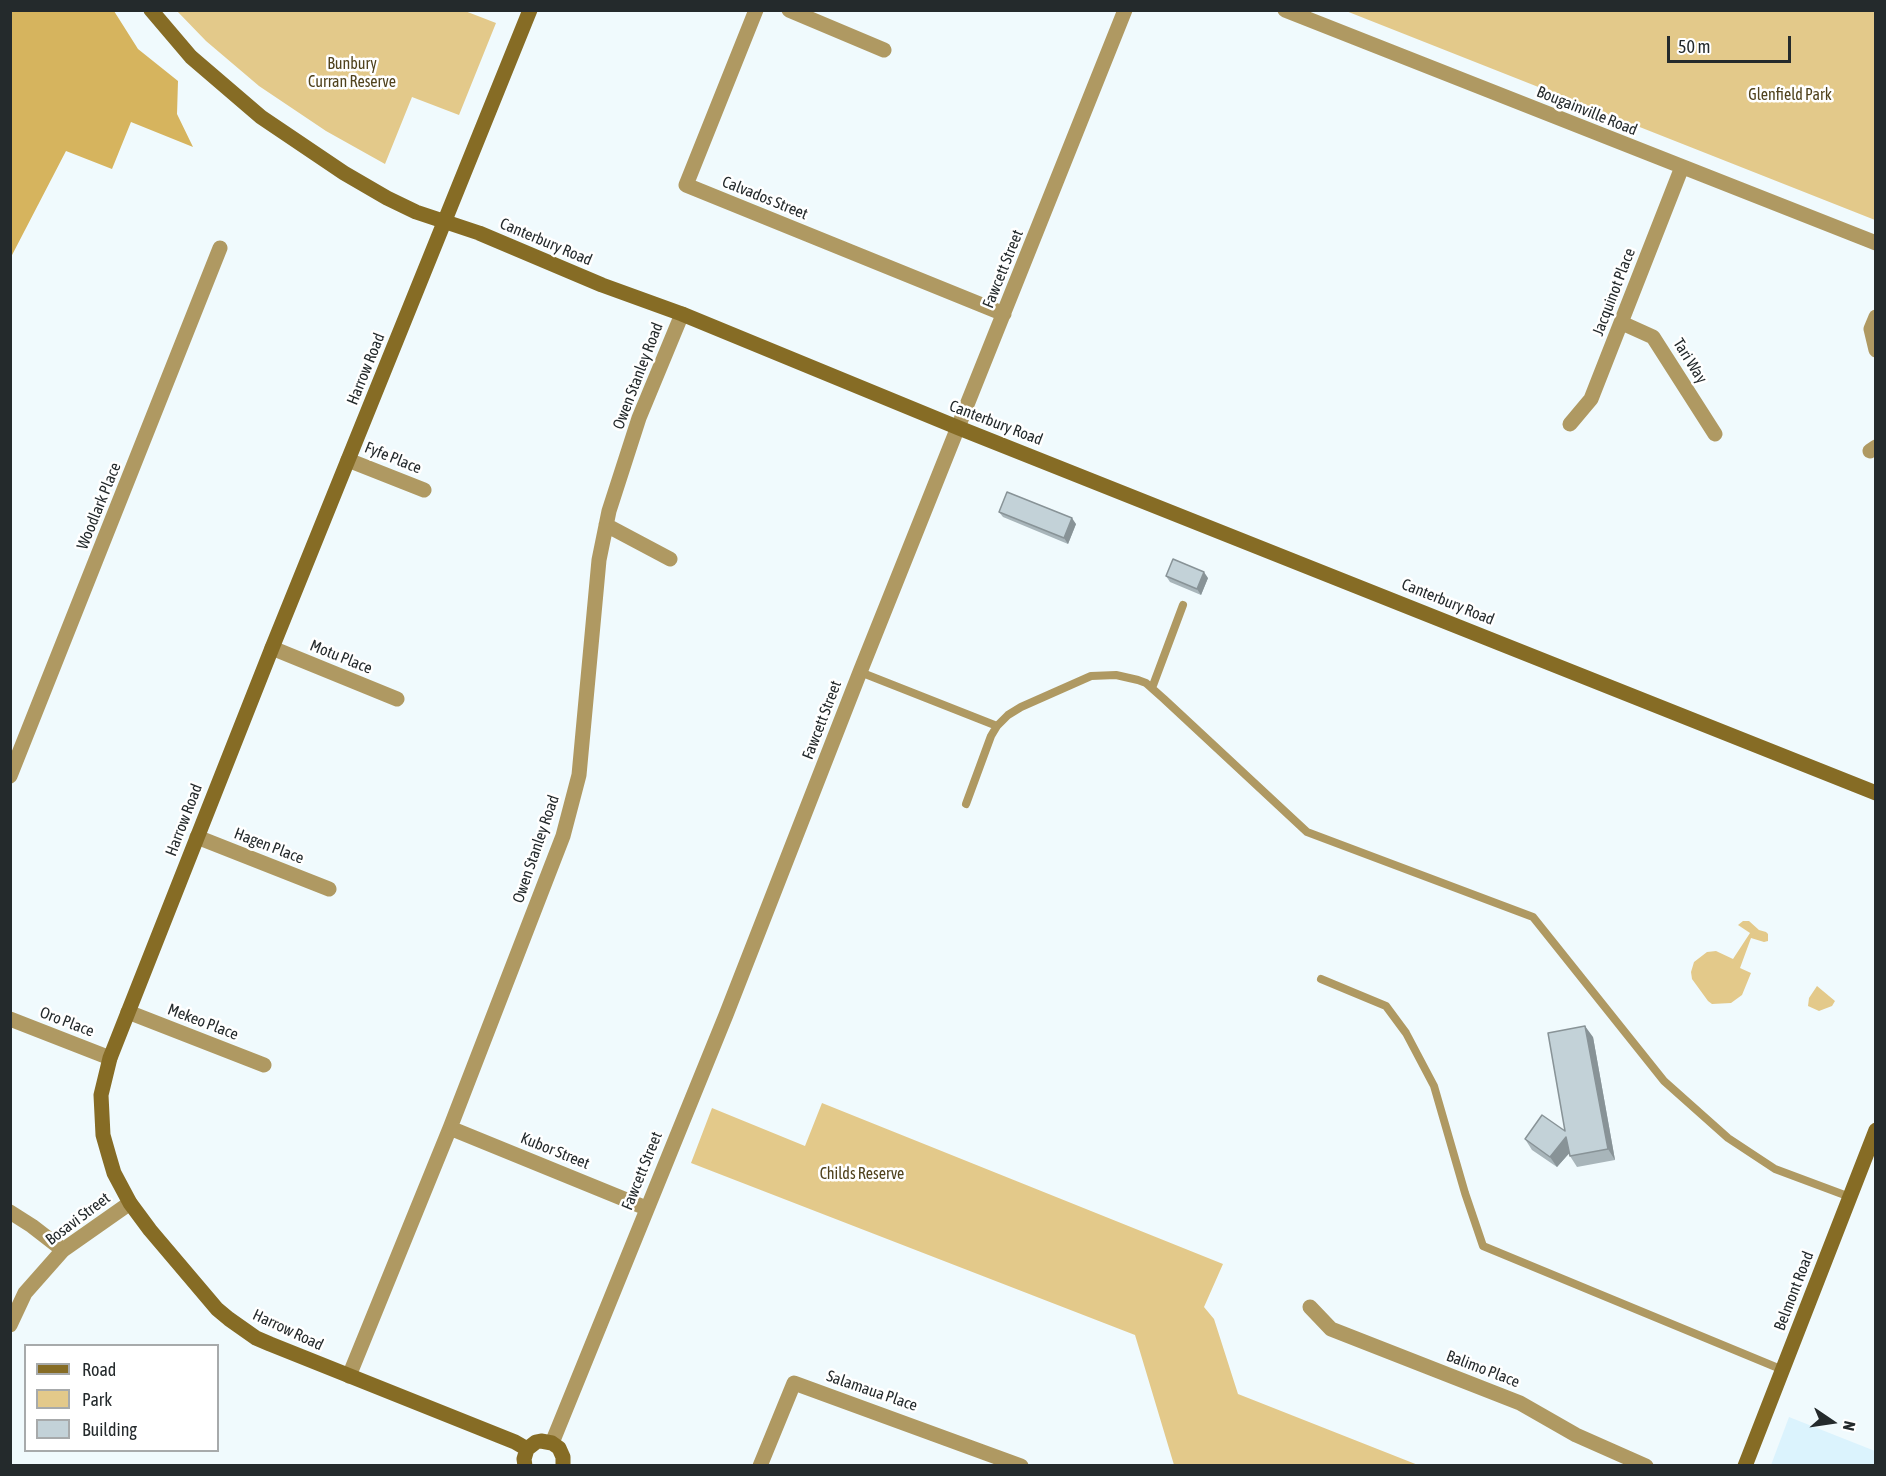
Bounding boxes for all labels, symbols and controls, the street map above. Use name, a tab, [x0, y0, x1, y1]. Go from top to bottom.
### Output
scale bar	[1670, 24, 1794, 62]
text: 50 m	[1678, 36, 1710, 57]
park label: Bunbury Curran Reserve	[308, 54, 396, 92]
street label: Bougainville Road	[1534, 82, 1640, 140]
park label: Glenfield Park	[1748, 85, 1832, 105]
street label: Calvados Street	[719, 172, 811, 224]
street label: Canterbury Road	[497, 214, 595, 270]
street label: Fawcett Street	[979, 227, 1027, 311]
street label: Jacquinot Place	[1589, 245, 1639, 339]
street label: Owen Stanley Road	[609, 320, 667, 432]
street label: Harrow Road	[343, 330, 389, 408]
street label: Tari Way	[1669, 335, 1711, 387]
street label: Canterbury Road	[947, 396, 1045, 450]
street label: Fyfe Place	[362, 438, 424, 478]
street label: Woodlark Place	[73, 460, 125, 552]
street label: Canterbury Road	[1399, 575, 1497, 629]
street label: Motu Place	[307, 636, 375, 678]
street label: Fawcett Street	[798, 678, 846, 762]
street label: Harrow Road	[161, 781, 207, 859]
street label: Owen Stanley Road	[509, 792, 563, 906]
street label: Hagen Place	[231, 824, 307, 868]
street label: Mekeo Place	[165, 1000, 241, 1044]
street label: Oro Place	[37, 1003, 97, 1041]
street label: Kubor Street	[518, 1129, 592, 1173]
street label: Fawcett Street	[618, 1129, 666, 1213]
park label: Childs Reserve	[820, 1164, 904, 1184]
street label: Bosavi Street	[42, 1189, 114, 1249]
street label: Belmont Road	[1770, 1249, 1818, 1333]
street label: Harrow Road	[250, 1305, 326, 1355]
legend	[24, 1344, 219, 1452]
street label: Balimo Place	[1444, 1346, 1522, 1392]
text: Road	[82, 1359, 116, 1380]
street label: Salamaua Place	[824, 1366, 920, 1416]
text: Park	[82, 1389, 112, 1410]
north arrow	[1802, 1392, 1862, 1452]
text: Building	[82, 1419, 137, 1440]
text: N	[1840, 1419, 1859, 1433]

